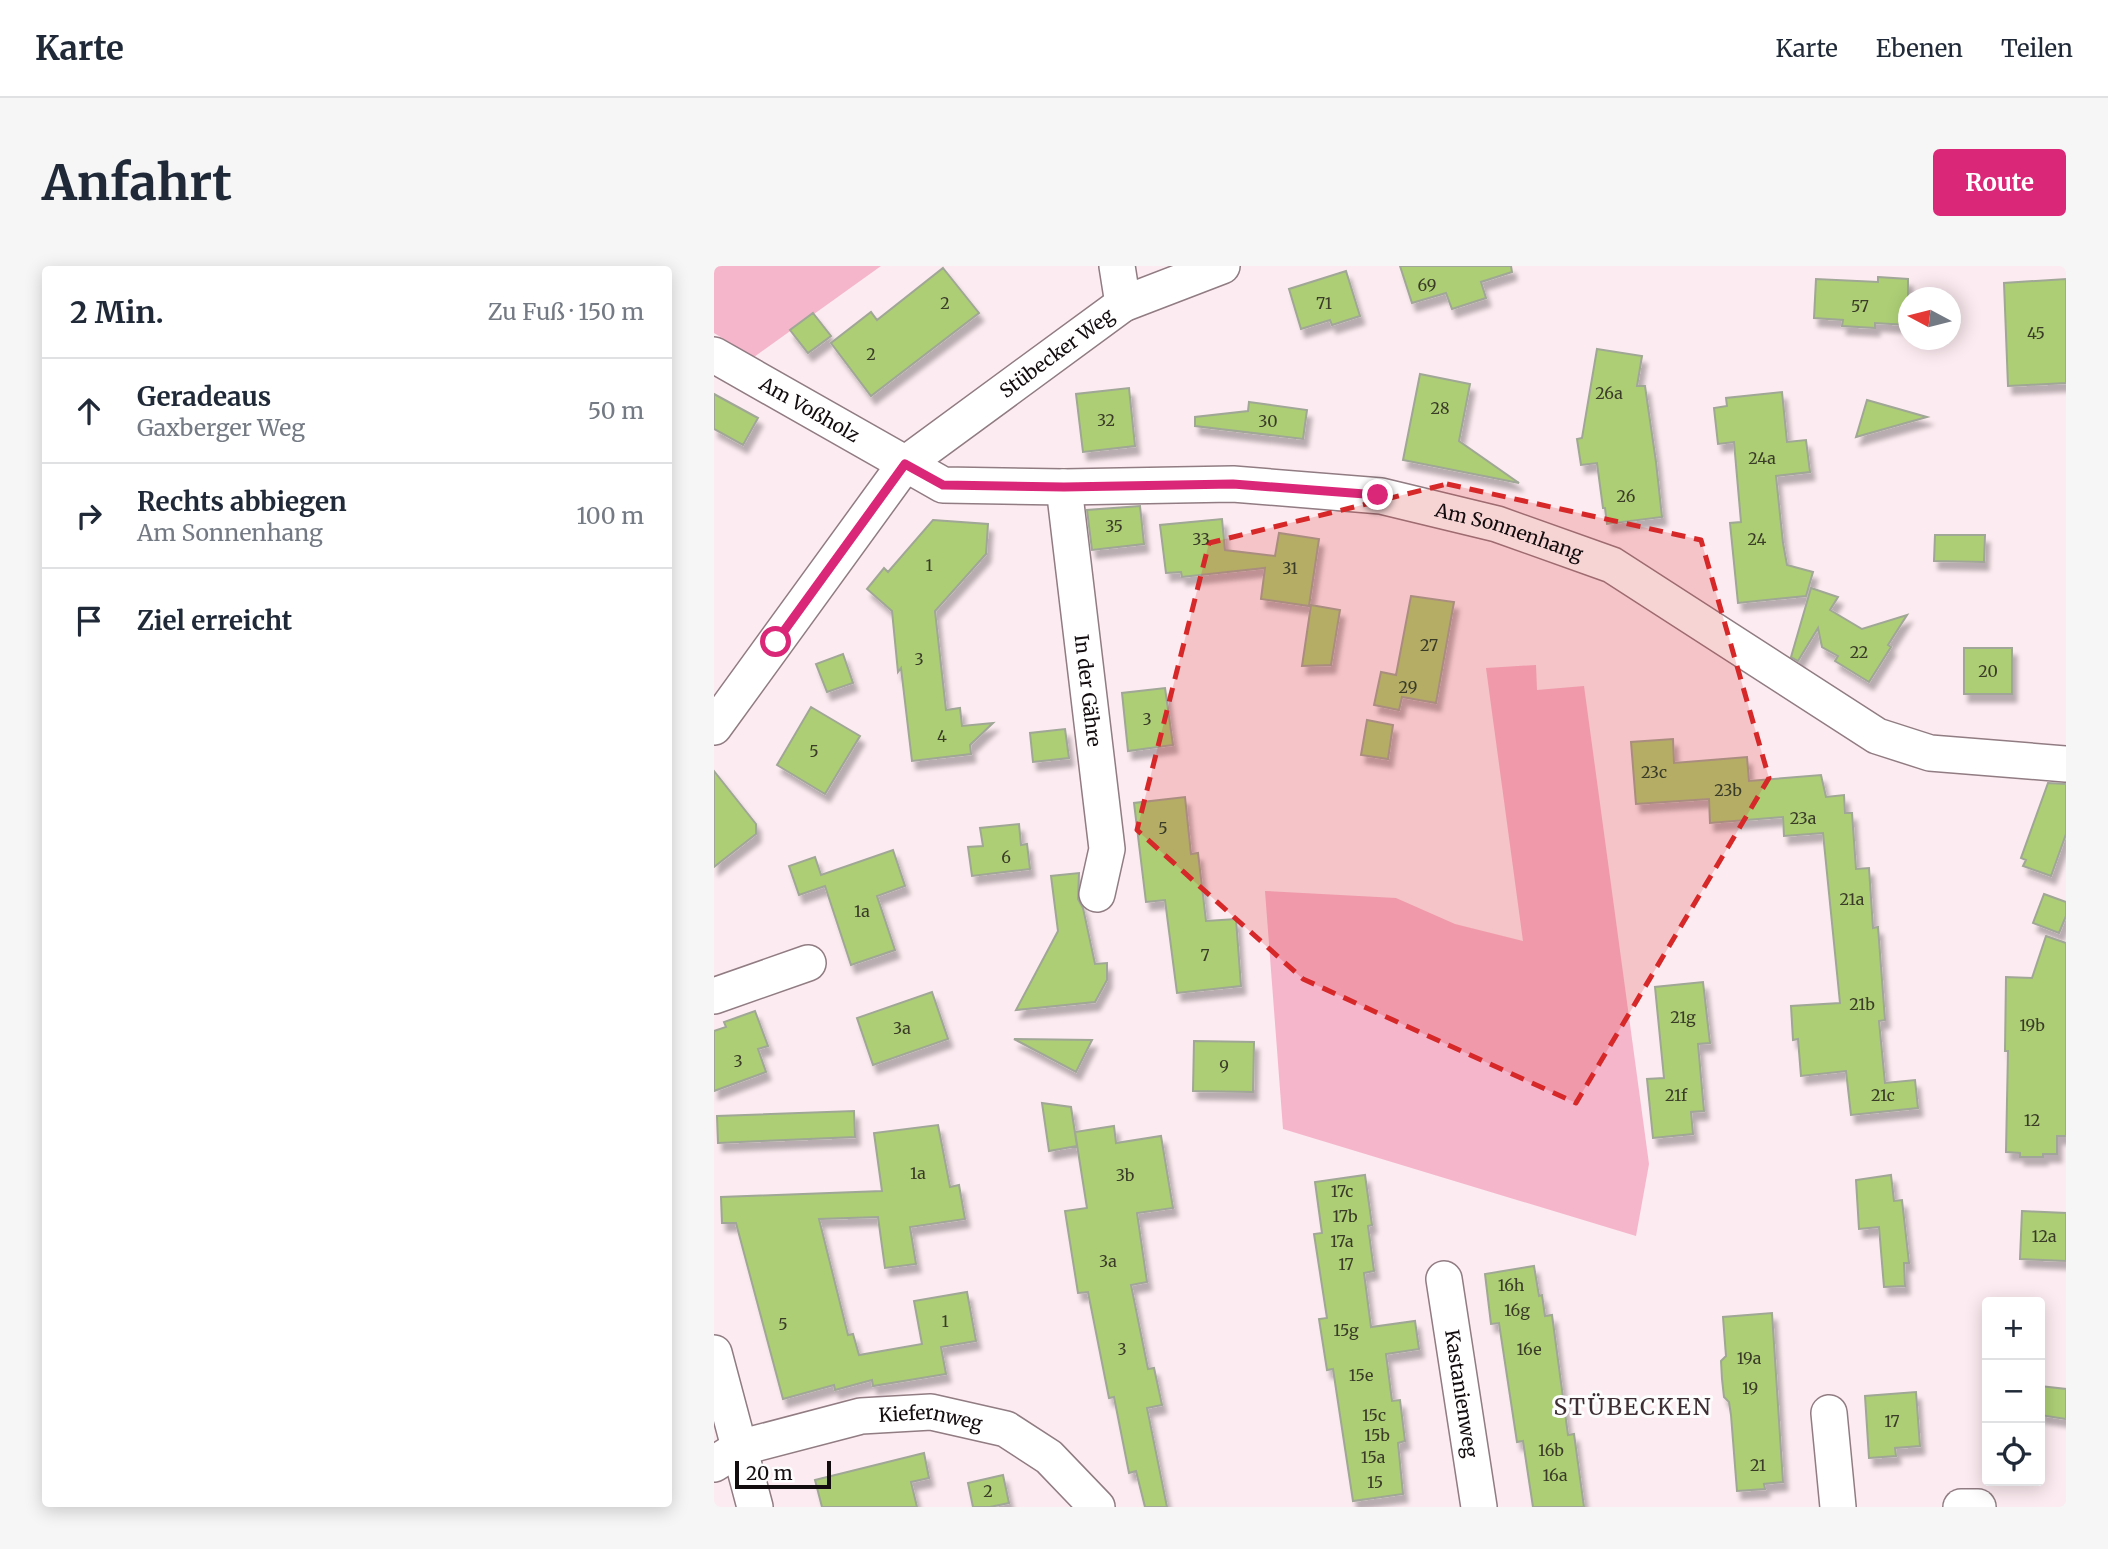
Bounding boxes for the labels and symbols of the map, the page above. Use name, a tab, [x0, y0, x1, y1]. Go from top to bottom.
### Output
house number: 69	[1418, 275, 1436, 295]
north arrow	[1898, 287, 1961, 350]
house number: 2	[940, 293, 950, 313]
house number: 71	[1316, 293, 1332, 313]
house number: 57	[1851, 296, 1869, 316]
street label: Stübecker Weg	[995, 303, 1119, 403]
house number: 45	[2027, 323, 2045, 343]
house number: 2	[866, 344, 876, 364]
street label: Am Voßholz	[755, 371, 864, 447]
house number: 26a	[1595, 383, 1623, 403]
house number: 28	[1431, 398, 1449, 418]
house number: 32	[1097, 410, 1115, 430]
house number: 30	[1258, 411, 1278, 431]
house number: 24a	[1748, 448, 1776, 468]
route end	[1362, 479, 1393, 510]
house number: 26	[1617, 486, 1636, 506]
street label: Am Sonnenhang	[1432, 497, 1587, 566]
house number: 35	[1105, 516, 1123, 536]
house number: 33	[1192, 529, 1210, 549]
house number: 24	[1748, 529, 1767, 549]
house number: 1	[925, 555, 933, 575]
house number: 31	[1282, 558, 1298, 578]
route start	[760, 626, 791, 657]
street label: In der Gähre	[1070, 633, 1107, 748]
house number: 27	[1420, 635, 1438, 655]
house number: 22	[1850, 642, 1868, 662]
house number: 3	[914, 649, 924, 669]
house number: 20	[1978, 661, 1998, 681]
house number: 29	[1399, 677, 1417, 697]
house number: 3	[1142, 709, 1152, 729]
house number: 4	[937, 726, 947, 746]
house number: 5	[809, 741, 819, 761]
house number: 23c	[1641, 762, 1667, 782]
house number: 23b	[1714, 780, 1742, 800]
house number: 23a	[1790, 808, 1817, 828]
house number: 5	[1158, 818, 1168, 838]
house number: 6	[1001, 847, 1011, 867]
house number: 21a	[1840, 889, 1865, 909]
house number: 1a	[854, 901, 870, 921]
house number: 7	[1200, 945, 1210, 965]
house number: 21b	[1849, 994, 1875, 1014]
house number: 21g	[1670, 1007, 1696, 1027]
house number: 19b	[2019, 1015, 2045, 1035]
house number: 3a	[893, 1018, 911, 1038]
house number: 3	[733, 1051, 743, 1071]
house number: 9	[1219, 1056, 1229, 1076]
house number: 21f	[1665, 1085, 1688, 1105]
house number: 21c	[1871, 1085, 1895, 1105]
house number: 12	[2024, 1110, 2040, 1130]
house number: 1a	[910, 1163, 926, 1183]
house number: 3b	[1116, 1165, 1135, 1185]
house number: 17c	[1331, 1181, 1353, 1201]
house number: 17b	[1332, 1206, 1358, 1226]
house number: 12a	[2031, 1226, 2057, 1246]
house number: 17a	[1330, 1231, 1354, 1251]
house number: 3a	[1099, 1251, 1117, 1271]
house number: 17	[1338, 1254, 1354, 1274]
house number: 16h	[1498, 1275, 1525, 1295]
house number: 16g	[1504, 1300, 1530, 1320]
house number: 1	[941, 1311, 949, 1331]
house number: 5	[778, 1314, 788, 1334]
house number: 15g	[1333, 1320, 1359, 1340]
street label: Kastanienweg	[1440, 1328, 1483, 1460]
house number: 3	[1117, 1339, 1127, 1359]
house number: 16e	[1517, 1339, 1541, 1359]
house number: 19a	[1737, 1348, 1762, 1368]
house number: 15e	[1349, 1365, 1373, 1385]
house number: 19	[1742, 1378, 1758, 1398]
district label: STÜBECKEN	[1554, 1392, 1712, 1421]
street label: Kiefernweg	[878, 1400, 985, 1435]
house number: 15c	[1362, 1405, 1386, 1425]
house number: 17	[1884, 1411, 1900, 1431]
house number: 15b	[1364, 1425, 1390, 1445]
house number: 16b	[1538, 1440, 1564, 1460]
house number: 15a	[1361, 1447, 1386, 1467]
house number: 21	[1750, 1455, 1766, 1475]
scale bar	[735, 1458, 831, 1490]
house number: 16a	[1542, 1465, 1568, 1485]
house number: 15	[1367, 1472, 1383, 1492]
house number: 2	[983, 1481, 993, 1501]

